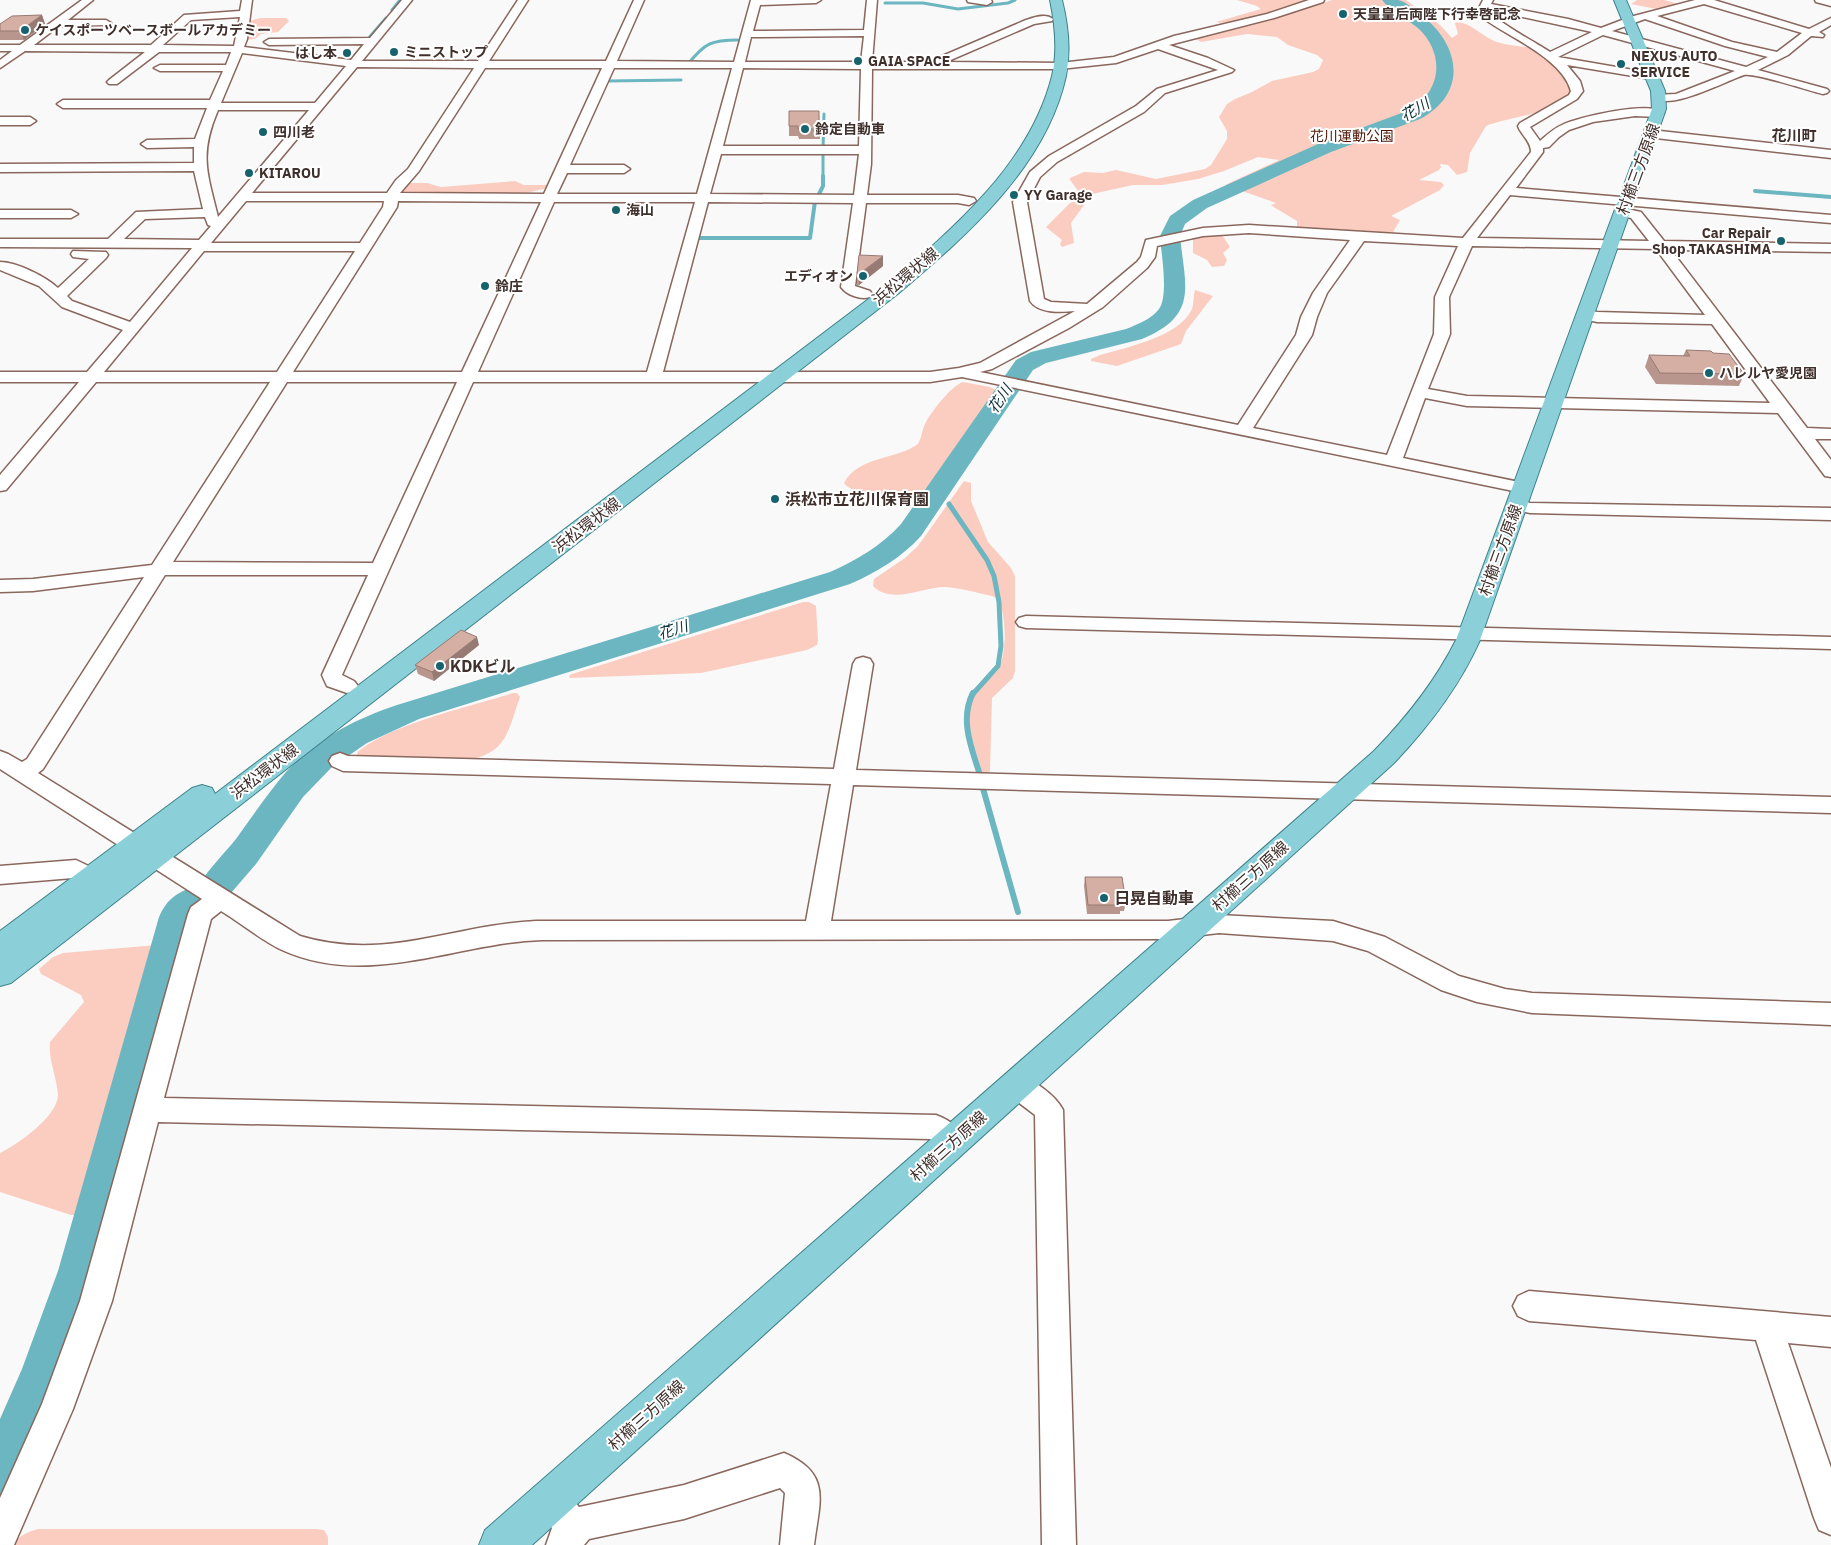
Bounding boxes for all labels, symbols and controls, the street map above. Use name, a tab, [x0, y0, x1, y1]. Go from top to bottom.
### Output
place label: 天皇皇后両陛下行幸啓記念	[1353, 5, 1521, 23]
marker: 天皇皇后両陛下行幸啓記念	[1337, 8, 1349, 20]
place label: ケイスポーツベースボールアカデミー	[35, 21, 271, 39]
marker: ケイスポーツベースボールアカデミー	[19, 24, 31, 36]
place label: ミニストップ	[404, 43, 488, 61]
place label: はし本	[295, 44, 337, 62]
marker: ミニストップ	[388, 46, 400, 58]
marker: はし本	[341, 47, 353, 59]
place label: NEXUS AUTO SERVICE	[1631, 47, 1718, 81]
place label: GAIA SPACE	[868, 52, 950, 70]
marker: GAIA SPACE	[852, 55, 864, 67]
marker: NEXUS AUTO SERVICE	[1615, 58, 1627, 70]
water label: 花川	[1397, 93, 1434, 125]
place label: 鈴定自動車	[815, 120, 885, 138]
street label: 村櫛三方原線	[1612, 120, 1664, 218]
place label: 四川老	[273, 123, 315, 141]
marker: 鈴定自動車	[799, 123, 811, 135]
marker: 四川老	[257, 126, 269, 138]
district label: 花川町	[1771, 126, 1817, 145]
park label: 花川運動公園	[1310, 127, 1394, 145]
place label: KITAROU	[259, 164, 321, 182]
marker: KITAROU	[243, 167, 255, 179]
place label: YY Garage	[1024, 186, 1093, 204]
marker: YY Garage	[1008, 189, 1020, 201]
place label: 海山	[626, 201, 654, 219]
marker: 海山	[610, 204, 622, 216]
place label: Car Repair Shop TAKASHIMA	[1652, 224, 1771, 258]
marker: Car Repair Shop TAKASHIMA	[1775, 235, 1787, 247]
street label: 浜松環状線	[868, 243, 942, 309]
place label: エディオン	[784, 267, 853, 285]
marker: エディオン	[857, 270, 869, 282]
place label: 鈴庄	[495, 277, 523, 295]
marker: 鈴庄	[479, 280, 491, 292]
place label: ハレルヤ愛児園	[1719, 364, 1817, 382]
marker: ハレルヤ愛児園	[1703, 367, 1715, 379]
water label: 花川	[983, 379, 1017, 416]
place label: 浜松市立花川保育園	[785, 489, 929, 509]
street label: 浜松環状線	[548, 493, 624, 557]
marker: 浜松市立花川保育園	[769, 493, 781, 505]
street label: 村櫛三方原線	[1474, 501, 1526, 599]
water label: 花川	[656, 615, 692, 643]
place label: KDKビル	[450, 656, 515, 676]
marker: KDKビル	[434, 660, 446, 672]
street label: 浜松環状線	[226, 739, 302, 803]
street label: 村櫛三方原線	[1208, 836, 1292, 916]
place label: 日晃自動車	[1114, 888, 1194, 908]
marker: 日晃自動車	[1098, 892, 1110, 904]
street label: 村櫛三方原線	[906, 1106, 990, 1186]
street label: 村櫛三方原線	[604, 1375, 688, 1455]

